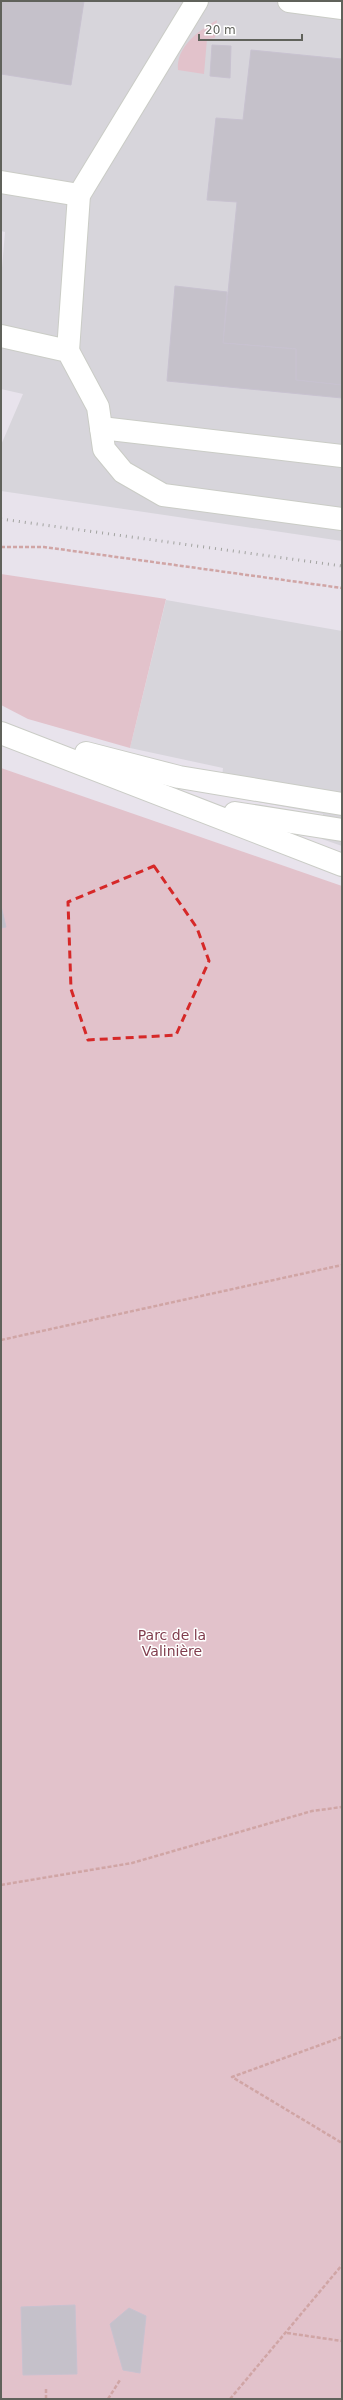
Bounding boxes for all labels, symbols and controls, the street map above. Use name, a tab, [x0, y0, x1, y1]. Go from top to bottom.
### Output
scale bar	[199, 16, 302, 42]
text: 20 m	[205, 23, 236, 37]
park label: Parc de la Valinière	[138, 1627, 206, 1659]

